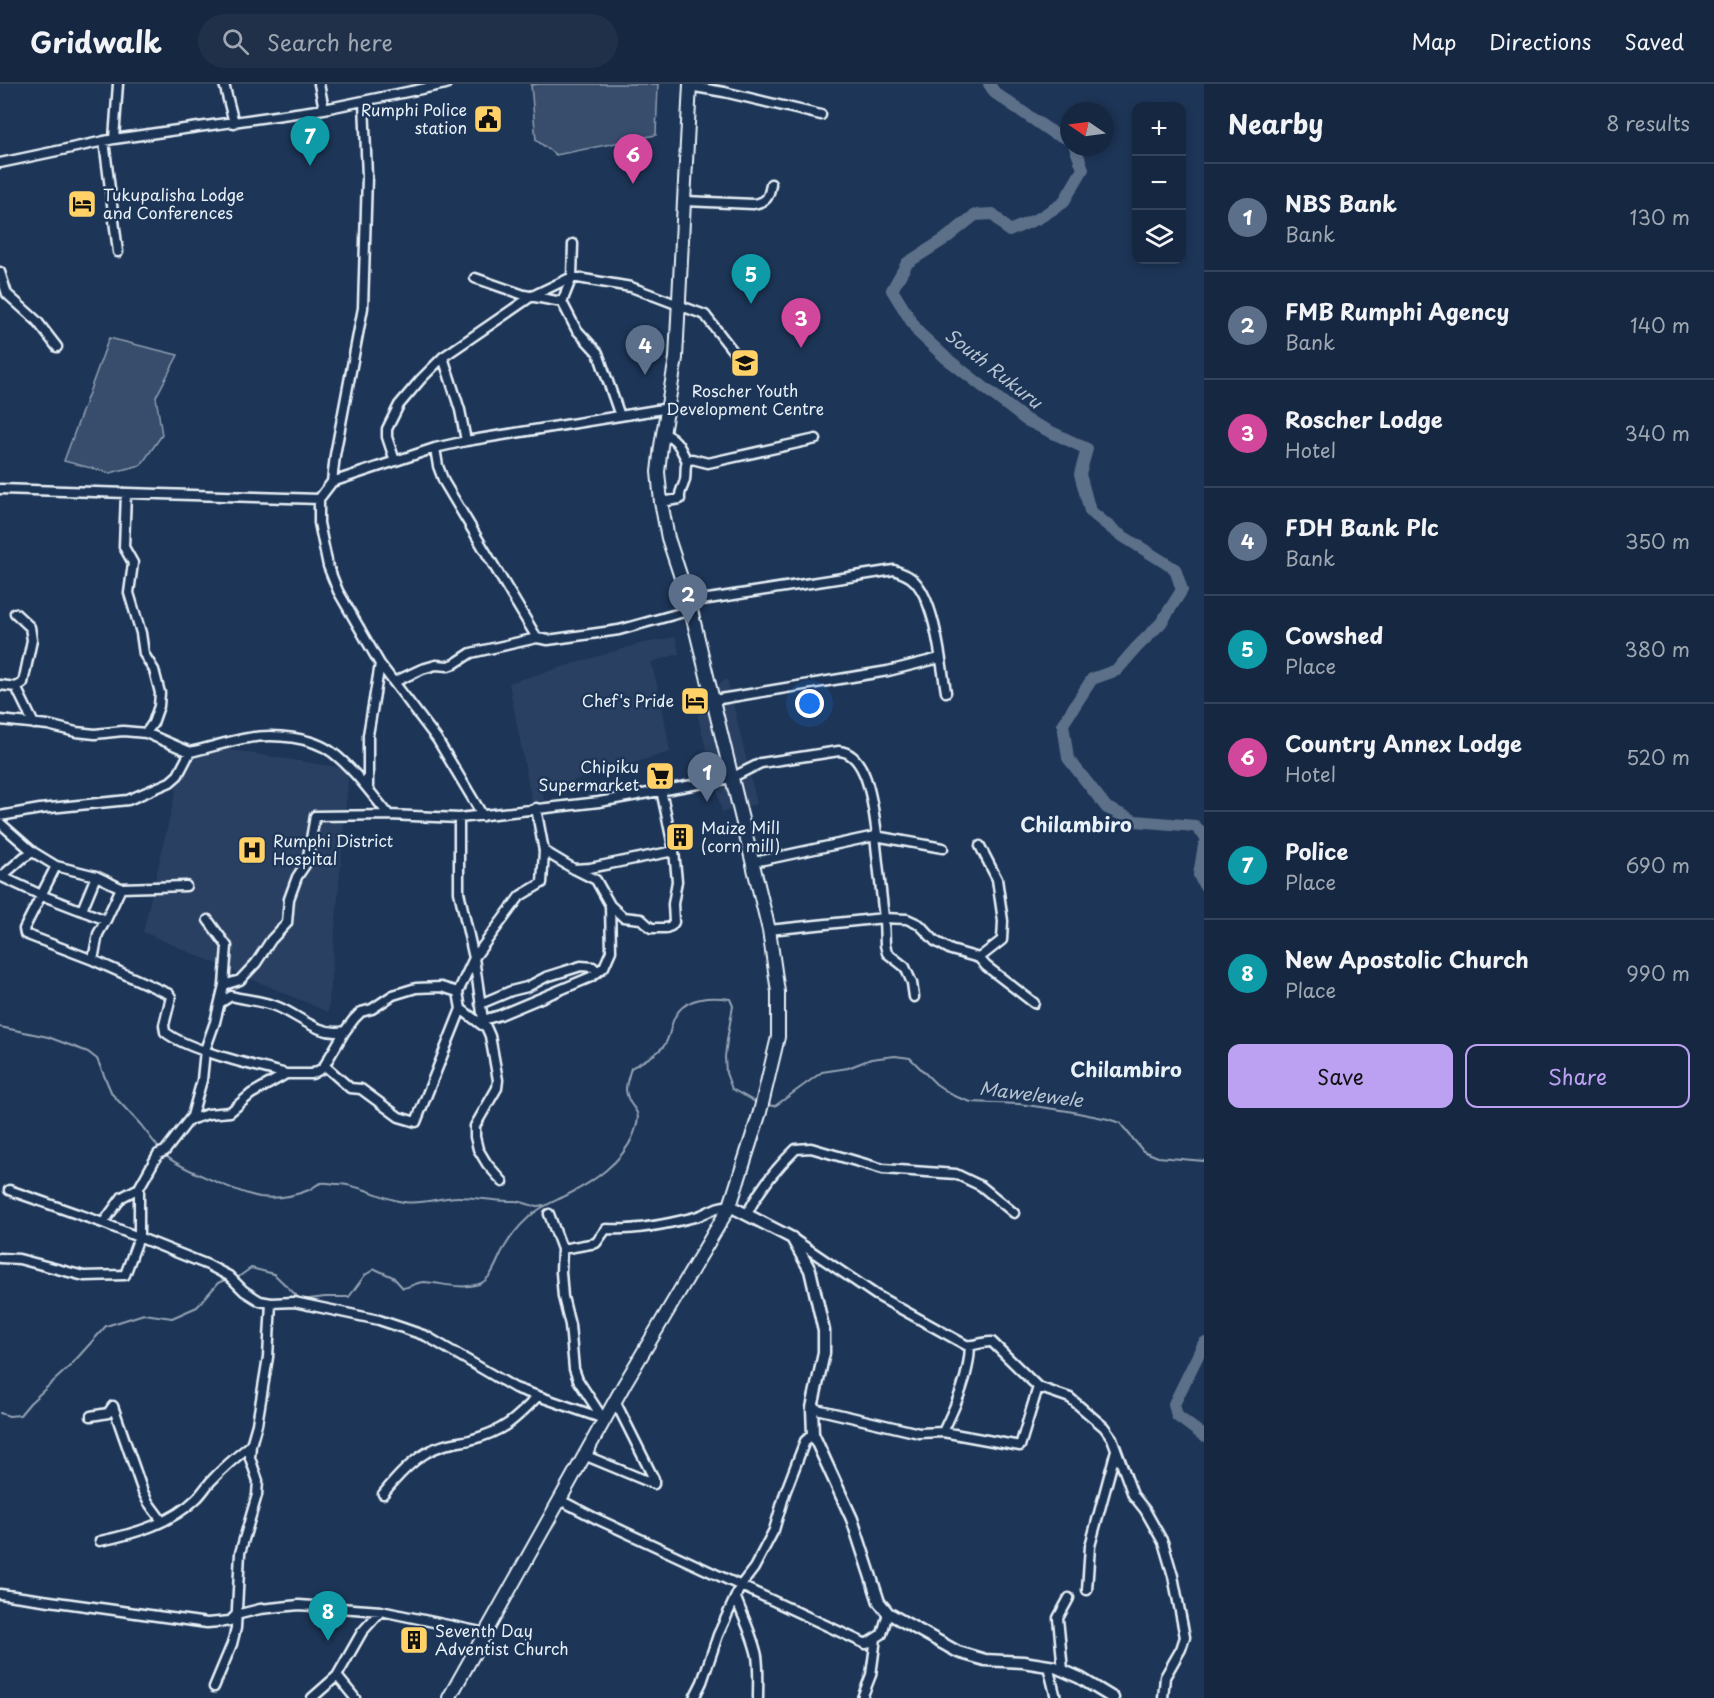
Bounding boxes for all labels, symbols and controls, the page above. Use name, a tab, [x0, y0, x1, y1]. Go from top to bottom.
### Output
search box	[198, 14, 618, 68]
text: Gridwalk	[30, 20, 162, 63]
icon: search	[219, 25, 252, 58]
text: Search here	[267, 25, 393, 58]
text: Map	[1411, 25, 1456, 57]
text: Directions	[1489, 25, 1591, 57]
text: Saved	[1624, 25, 1684, 57]
place label: Rumphi Police station	[361, 97, 467, 139]
north arrow	[1060, 102, 1114, 156]
map controls	[1132, 102, 1186, 264]
button: +	[1132, 102, 1186, 156]
public building icon: Rumphi Police station	[472, 103, 504, 135]
text: Nearby	[1228, 104, 1323, 143]
text: 8 results	[1606, 108, 1690, 138]
pin: 7	[290, 116, 330, 166]
pin: 6	[614, 135, 652, 184]
button: −	[1132, 156, 1186, 210]
place label: Tukupalisha Lodge and Conferences	[103, 182, 244, 224]
text: NBS Bank	[1285, 186, 1397, 219]
hotel icon: Tukupalisha Lodge and Conferences	[66, 188, 98, 220]
text: 1	[1243, 202, 1252, 232]
text: 130 m	[1630, 202, 1690, 232]
button: layers	[1132, 210, 1186, 264]
text: Bank	[1285, 219, 1335, 249]
pin: 5	[732, 254, 771, 304]
text: FMB Rumphi Agency	[1285, 294, 1509, 327]
pin: 3	[782, 298, 820, 348]
text: 2	[1240, 310, 1255, 340]
text: 140 m	[1630, 310, 1690, 340]
water label: South Rukuru	[940, 321, 1049, 415]
pin: 4	[626, 326, 664, 375]
text: Bank	[1285, 327, 1335, 357]
school or university icon: Roscher Youth Development Centre	[729, 347, 761, 379]
place label: Roscher Youth Development Centre	[666, 378, 824, 420]
text: Roscher Lodge	[1285, 402, 1443, 435]
text: 3	[1241, 418, 1254, 448]
text: 340 m	[1625, 418, 1690, 448]
text: Hotel	[1285, 435, 1336, 465]
text: FDH Bank Plc	[1285, 510, 1439, 543]
text: 4	[1241, 526, 1254, 556]
text: 350 m	[1625, 526, 1690, 556]
text: Bank	[1285, 543, 1335, 573]
pin: 2	[668, 574, 708, 624]
text: Cowshed	[1285, 618, 1383, 651]
text: 5	[1241, 634, 1254, 664]
text: 380 m	[1624, 634, 1690, 664]
text: Place	[1285, 651, 1336, 681]
hotel icon: Chef's Pride	[679, 685, 711, 717]
place label: Chef's Pride	[582, 688, 674, 712]
your location	[795, 689, 824, 718]
text: Country Annex Lodge	[1285, 726, 1522, 759]
text: 6	[1240, 742, 1255, 772]
text: 520 m	[1626, 742, 1690, 772]
pin: 1	[688, 752, 726, 802]
place label: Chipiku Supermarket	[539, 754, 639, 796]
text: Hotel	[1285, 759, 1336, 789]
supermarket icon: Chipiku Supermarket	[644, 760, 676, 792]
district label: Chilambiro	[1020, 809, 1132, 839]
place label: Maize Mill (corn mill)	[701, 815, 780, 857]
building icon: Maize Mill (corn mill)	[664, 821, 696, 853]
place label: Rumphi District Hospital	[273, 828, 393, 870]
hospital icon: Rumphi District Hospital	[236, 834, 268, 866]
text: Police	[1285, 834, 1348, 867]
text: 7	[1242, 850, 1253, 880]
text: 690 m	[1626, 850, 1690, 880]
text: Place	[1285, 867, 1336, 897]
text: New Apostolic Church	[1285, 942, 1529, 975]
text: 8	[1241, 958, 1254, 988]
text: 990 m	[1626, 958, 1690, 988]
text: Place	[1285, 975, 1336, 1005]
button: Save	[1228, 1044, 1453, 1108]
button: Share	[1465, 1044, 1690, 1108]
district label: Chilambiro	[1070, 1054, 1182, 1084]
water label: Mawelewele	[978, 1074, 1086, 1113]
pin: 8	[308, 1592, 348, 1641]
place label: Seventh Day Adventist Church	[435, 1618, 569, 1660]
building icon: Seventh Day Adventist Church	[398, 1624, 430, 1656]

